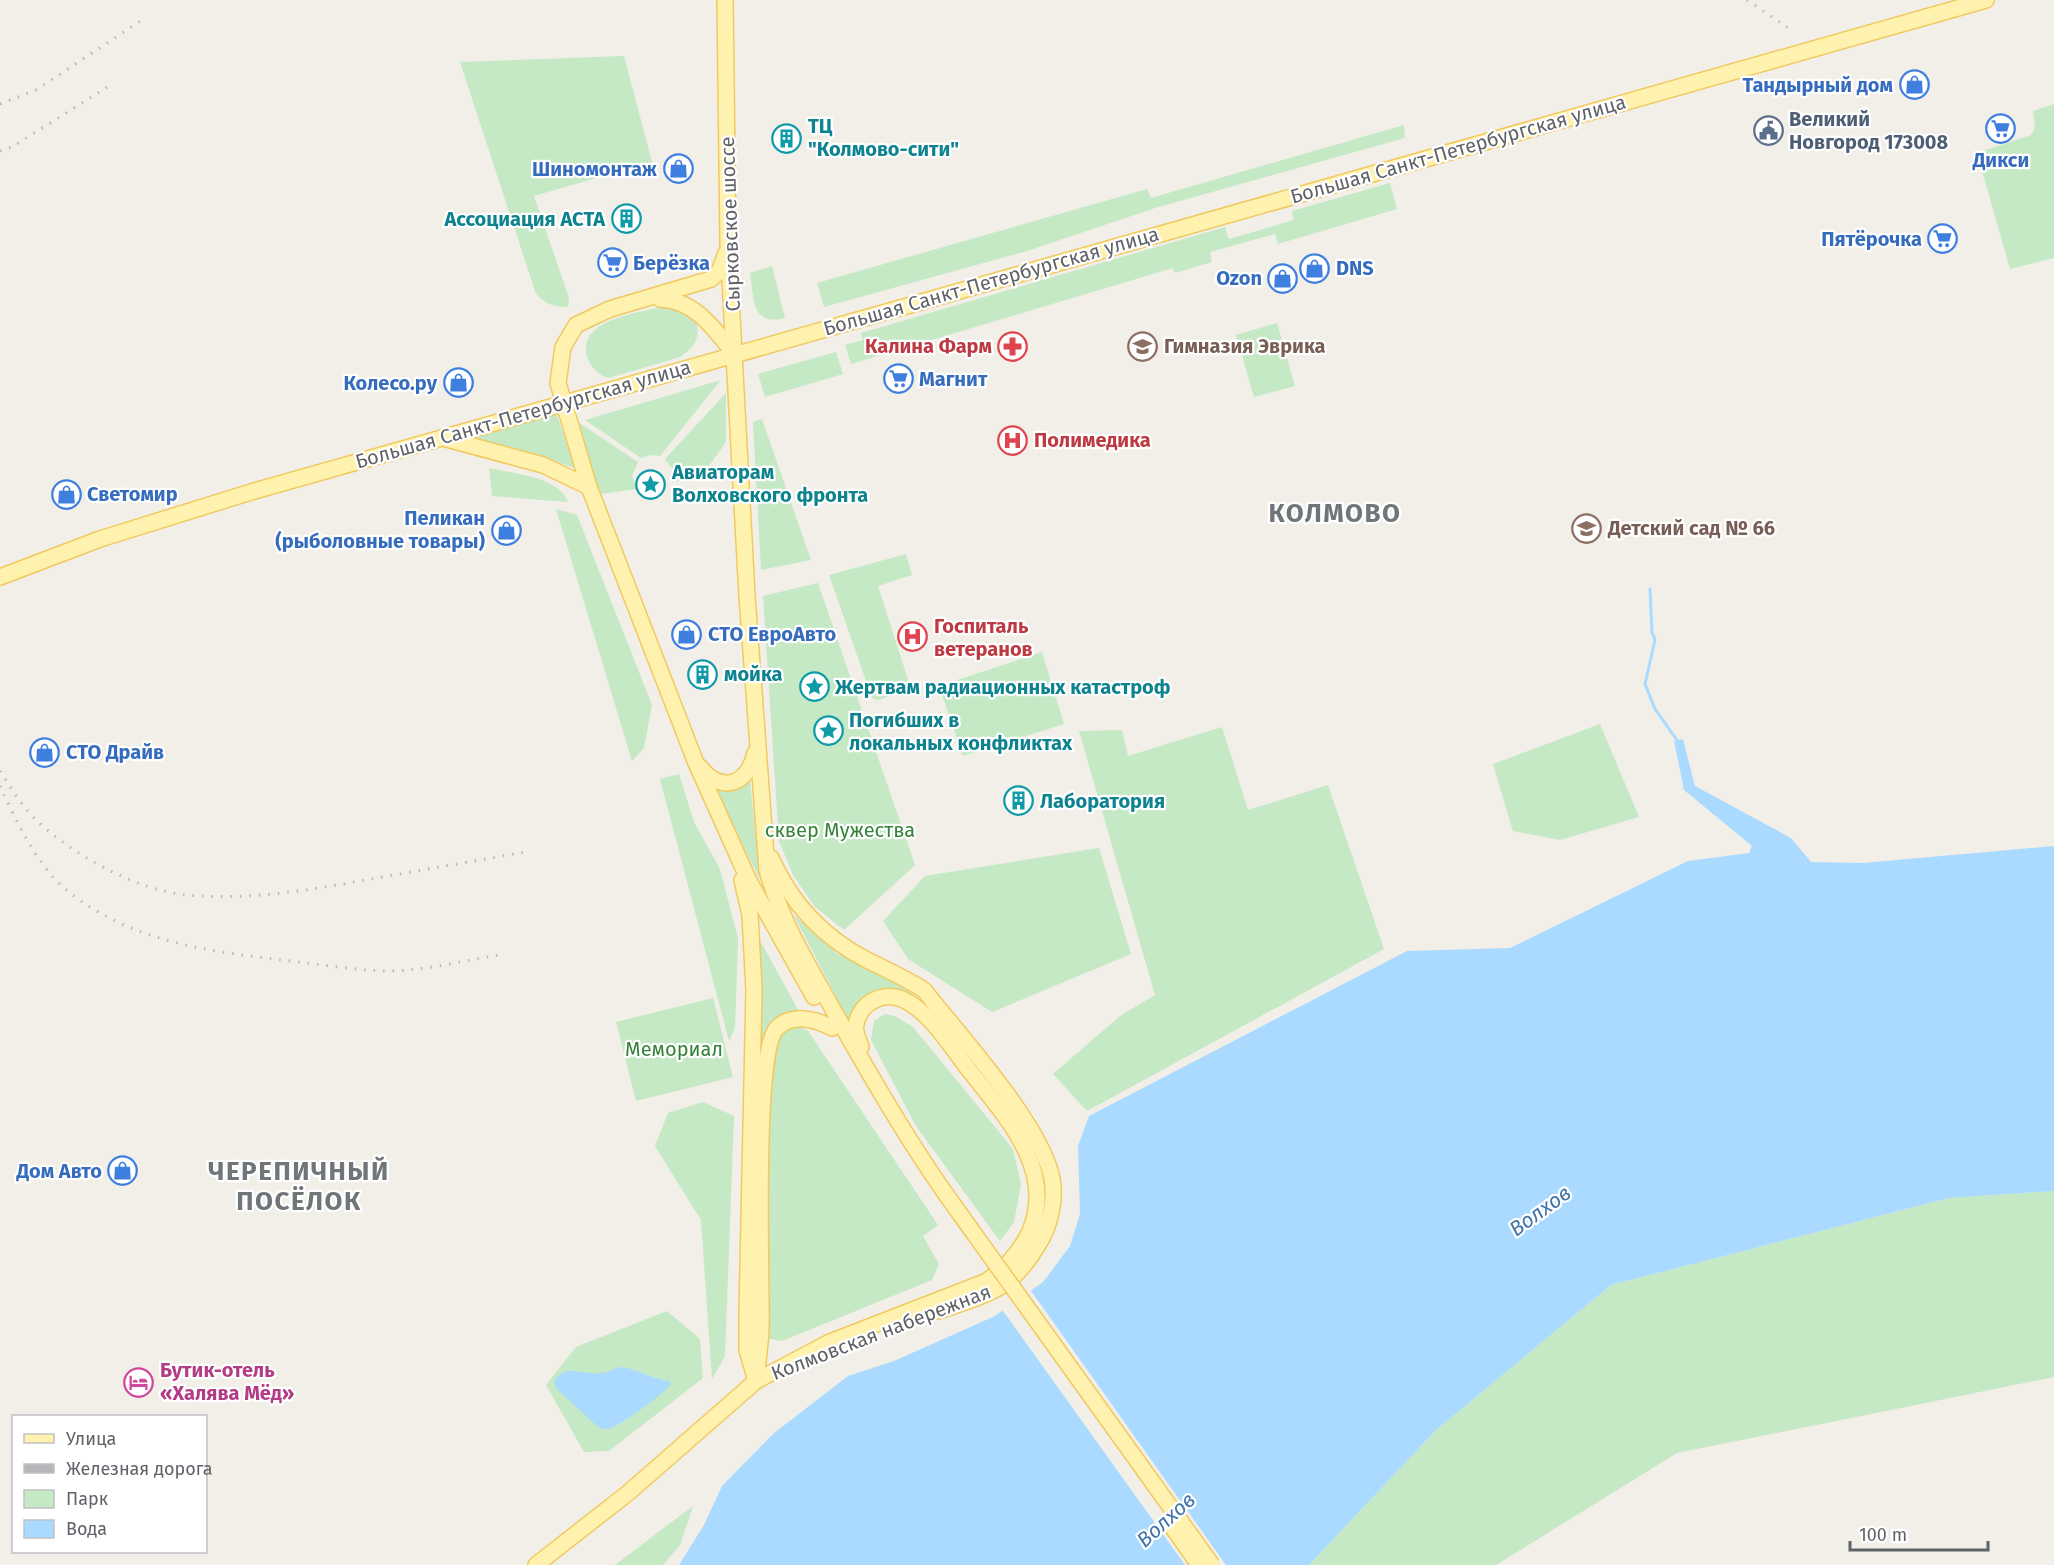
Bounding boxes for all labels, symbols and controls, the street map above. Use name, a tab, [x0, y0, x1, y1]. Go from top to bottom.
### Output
shop icon: Тандырный дом	[1898, 69, 1930, 101]
place label: Тандырный дом	[1743, 73, 1893, 97]
street label: Большая Санкт-Петербургская улица	[1287, 90, 1629, 208]
place label: Великий Новгород 173008	[1789, 107, 1949, 154]
supermarket icon: Дикси	[1985, 113, 2017, 145]
place label: ТЦ "Колмово-сити"	[808, 114, 959, 161]
public building icon: Великий Новгород 173008	[1752, 115, 1784, 147]
building icon: ТЦ "Колмово-сити"	[771, 122, 803, 154]
street label: Сырковское шоссе	[715, 136, 745, 312]
place label: Дикси	[1972, 148, 2029, 172]
shop icon: Шиномонтаж	[662, 153, 694, 185]
place label: Шиномонтаж	[532, 157, 658, 181]
building icon: Ассоциация АСТА	[610, 203, 642, 235]
place label: Ассоциация АСТА	[443, 207, 606, 231]
street label: Большая Санкт-Петербургская улица	[820, 222, 1162, 340]
supermarket icon: Пятёрочка	[1927, 223, 1959, 255]
place label: Пятёрочка	[1821, 227, 1922, 251]
supermarket icon: Берёзка	[596, 247, 628, 279]
place label: Берёзка	[633, 251, 710, 275]
shop icon: DNS	[1299, 252, 1331, 284]
place label: DNS	[1336, 256, 1374, 280]
shop icon: Ozon	[1267, 262, 1299, 294]
place label: Ozon	[1216, 266, 1262, 290]
pharmacy icon: Калина Фарм	[997, 330, 1029, 362]
school or university icon: Гимназия Эврика	[1127, 330, 1159, 362]
place label: Калина Фарм	[865, 334, 992, 358]
place label: Гимназия Эврика	[1164, 334, 1326, 358]
street label: Большая Санкт-Петербургская улица	[352, 355, 694, 473]
supermarket icon: Магнит	[882, 363, 914, 395]
shop icon: Колесо.ру	[442, 367, 474, 399]
place label: Магнит	[919, 367, 988, 391]
place label: Колесо.ру	[343, 371, 438, 395]
hospital icon: Полимедика	[997, 424, 1029, 456]
place label: Полимедика	[1034, 428, 1151, 452]
place label: Авиаторам Волховского фронта	[671, 460, 868, 507]
place icon: Авиаторам Волховского фронта	[635, 468, 667, 500]
shop icon: Светомир	[50, 478, 82, 510]
place label: Светомир	[87, 482, 178, 506]
district label: КОЛМОВО	[1269, 498, 1401, 529]
place label: Пеликан (рыболовные товары)	[275, 506, 485, 553]
school or university icon: Детский сад № 66	[1571, 512, 1603, 544]
shop icon: Пеликан (рыболовные товары)	[490, 514, 522, 546]
place label: Детский сад № 66	[1607, 516, 1775, 540]
place label: Госпиталь ветеранов	[934, 614, 1033, 661]
shop icon: СТО ЕвроАвто	[671, 618, 703, 650]
hospital icon: Госпиталь ветеранов	[897, 621, 929, 653]
place label: СТО ЕвроАвто	[708, 622, 837, 646]
building icon: мойка	[687, 658, 719, 690]
place label: мойка	[724, 662, 783, 686]
place icon: Жертвам радиационных катастроф	[798, 671, 830, 703]
place label: Жертвам радиационных катастроф	[834, 675, 1171, 699]
place label: Погибших в локальных конфликтах	[849, 708, 1073, 755]
place icon: Погибших в локальных конфликтах	[812, 715, 844, 747]
shop icon: СТО Драйв	[29, 736, 61, 768]
place label: СТО Драйв	[66, 740, 164, 764]
building icon: Лаборатория	[1003, 785, 1035, 817]
place label: Лаборатория	[1040, 789, 1165, 813]
park label: сквер Мужества	[765, 818, 915, 842]
park label: Мемориал	[625, 1037, 723, 1061]
shop icon: Дом Авто	[107, 1155, 139, 1187]
district label: ЧЕРЕПИЧНЫЙ ПОСЁЛОК	[208, 1156, 390, 1217]
place label: Дом Авто	[15, 1159, 102, 1183]
water label: Волхов	[1504, 1180, 1576, 1242]
street label: Колмовская набережная	[768, 1279, 994, 1385]
place label: Бутик-отель «Халява Мёд»	[160, 1358, 294, 1405]
hotel icon: Бутик-отель «Халява Мёд»	[123, 1366, 155, 1398]
legend	[12, 1415, 207, 1553]
text: Улица	[66, 1428, 116, 1450]
text: Железная дорога	[66, 1458, 213, 1480]
water label: Волхов	[1131, 1487, 1201, 1553]
text: Парк	[66, 1488, 109, 1510]
scale bar	[1850, 1514, 1988, 1552]
text: Вода	[66, 1518, 107, 1540]
text: 100 m	[1859, 1524, 1907, 1546]

